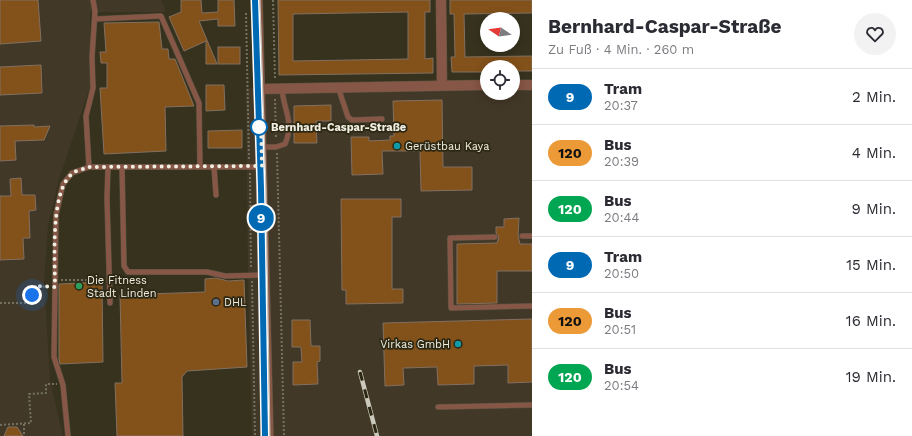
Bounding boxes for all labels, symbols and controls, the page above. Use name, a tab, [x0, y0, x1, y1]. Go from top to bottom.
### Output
north arrow	[480, 12, 520, 52]
map controls	[480, 12, 520, 100]
button: heart	[854, 13, 896, 55]
text: Bernhard-Caspar-Straße	[548, 15, 782, 38]
text: Zu Fuß · 4 Min. · 260 m	[548, 42, 694, 57]
button: locate	[480, 60, 520, 100]
text: Tram	[604, 80, 642, 98]
text: 2 Min.	[852, 88, 896, 106]
text: 9	[566, 89, 574, 105]
text: 20:37	[604, 98, 638, 113]
marker: Bernhard-Caspar-Straße	[250, 118, 268, 136]
place label: Bernhard-Caspar-Straße	[271, 121, 406, 134]
text: Bus	[604, 136, 632, 154]
place label: Gerüstbau Kaya	[405, 140, 489, 153]
marker: Gerüstbau Kaya	[392, 141, 402, 151]
text: 4 Min.	[852, 144, 896, 162]
text: 120	[558, 145, 582, 161]
text: 20:39	[604, 154, 639, 169]
text: Bus	[604, 192, 632, 210]
text: 9 Min.	[852, 200, 896, 218]
text: 120	[558, 201, 582, 217]
line badge: 9	[248, 205, 274, 231]
text: 9	[257, 210, 265, 226]
text: 20:44	[604, 210, 639, 225]
text: Tram	[604, 248, 642, 266]
text: 15 Min.	[846, 256, 896, 274]
text: 9	[566, 257, 574, 273]
text: 20:50	[604, 266, 639, 281]
place label: Die Fitness Stadt Linden	[87, 274, 157, 300]
marker: Die Fitness Stadt Linden	[74, 281, 84, 291]
your location	[22, 285, 42, 305]
place label: DHL	[224, 296, 247, 309]
marker: DHL	[211, 297, 221, 307]
text: Bus	[604, 304, 632, 322]
text: 16 Min.	[846, 312, 896, 330]
text: 120	[558, 313, 582, 329]
text: 20:51	[604, 322, 636, 337]
place label: Virkas GmbH	[380, 338, 450, 351]
marker: Virkas GmbH	[453, 339, 463, 349]
text: Bus	[604, 360, 632, 378]
text: 19 Min.	[846, 368, 896, 386]
text: 120	[558, 369, 582, 385]
text: 20:54	[604, 378, 639, 393]

